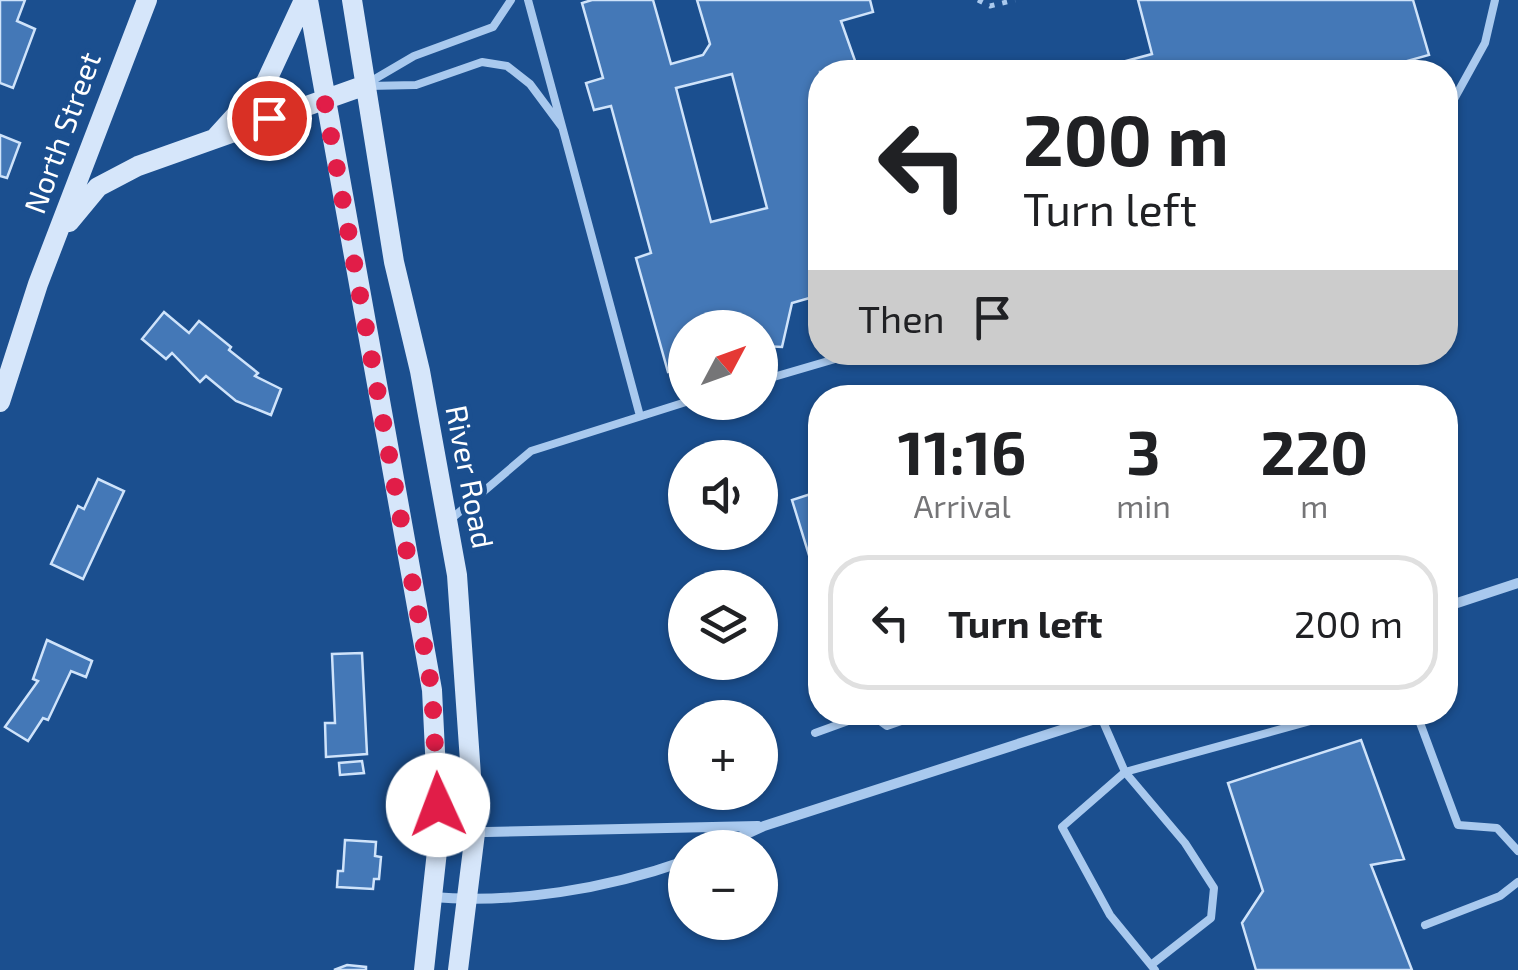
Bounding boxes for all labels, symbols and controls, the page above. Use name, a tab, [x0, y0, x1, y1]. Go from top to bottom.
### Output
street label: North Street	[15, 47, 107, 218]
pin	[227, 76, 312, 161]
icon: arrive	[242, 91, 297, 146]
text: 200 m	[1023, 96, 1229, 180]
icon: left	[858, 100, 988, 230]
text: Turn left	[1023, 181, 1197, 235]
icon: arrive	[965, 290, 1020, 345]
text: Then	[858, 295, 945, 341]
north arrow	[668, 310, 778, 420]
map controls	[668, 310, 778, 940]
street label: River Road	[439, 402, 502, 551]
text: 11:16	[898, 415, 1026, 487]
text: 3	[1126, 415, 1161, 487]
text: 220	[1261, 415, 1368, 487]
button: sound	[668, 440, 778, 550]
text: Arrival	[913, 486, 1011, 524]
text: min	[1116, 486, 1171, 524]
text: m	[1300, 486, 1328, 524]
button: layers	[668, 570, 778, 680]
icon: left	[863, 595, 918, 650]
text: Turn left	[948, 600, 1103, 646]
text: 200 m	[1294, 600, 1403, 646]
button: +	[668, 700, 778, 810]
position arrow	[386, 753, 490, 857]
button: −	[668, 830, 778, 940]

